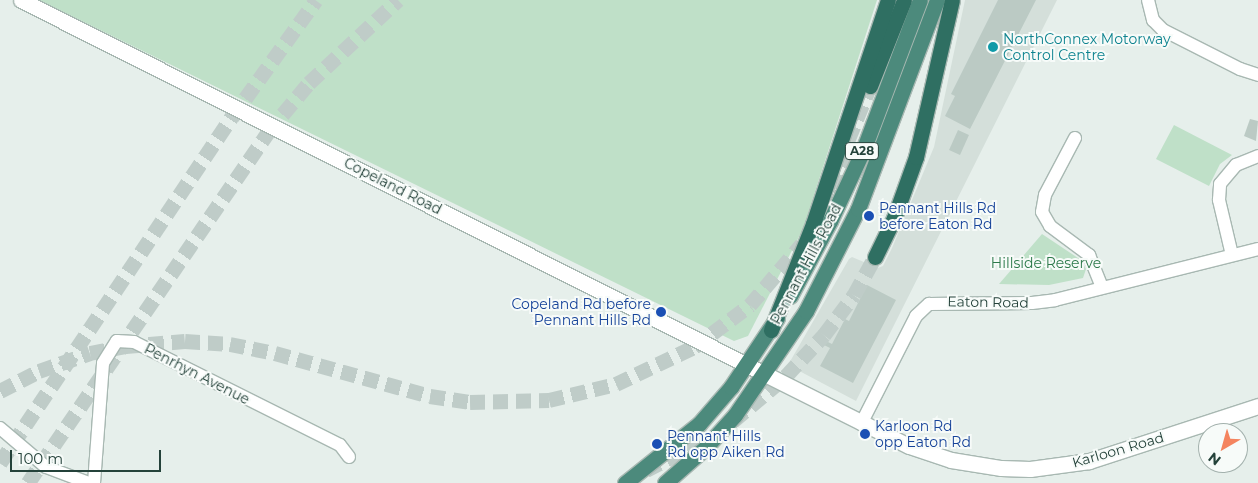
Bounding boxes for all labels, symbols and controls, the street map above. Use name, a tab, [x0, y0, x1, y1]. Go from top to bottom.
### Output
place label: NorthConnex Motorway Control Centre	[1003, 31, 1171, 64]
marker: NorthConnex Motorway Control Centre	[987, 41, 999, 53]
road number: A28	[844, 142, 880, 160]
street label: Copeland Road	[341, 154, 445, 218]
place label: Pennant Hills Rd before Eaton Rd	[879, 200, 996, 232]
street label: Pennant Hills Road	[767, 201, 845, 327]
marker: Pennant Hills Rd before Eaton Rd	[863, 210, 875, 222]
park label: Hillside Reserve	[991, 255, 1101, 271]
street label: Eaton Road	[947, 293, 1029, 311]
place label: Copeland Rd before Pennant Hills Rd	[511, 296, 651, 328]
marker: Copeland Rd before Pennant Hills Rd	[655, 306, 667, 318]
street label: Penrhyn Avenue	[141, 340, 253, 408]
place label: Karloon Rd opp Eaton Rd	[875, 418, 971, 451]
north arrow	[1198, 423, 1248, 473]
place label: Pennant Hills Rd opp Aiken Rd	[667, 428, 785, 461]
marker: Karloon Rd opp Eaton Rd	[859, 428, 871, 440]
street label: Karloon Road	[1070, 429, 1166, 471]
marker: Pennant Hills Rd opp Aiken Rd	[651, 438, 663, 450]
scale bar	[12, 440, 164, 472]
text: N	[1204, 448, 1224, 470]
text: 100 m	[18, 449, 63, 468]

